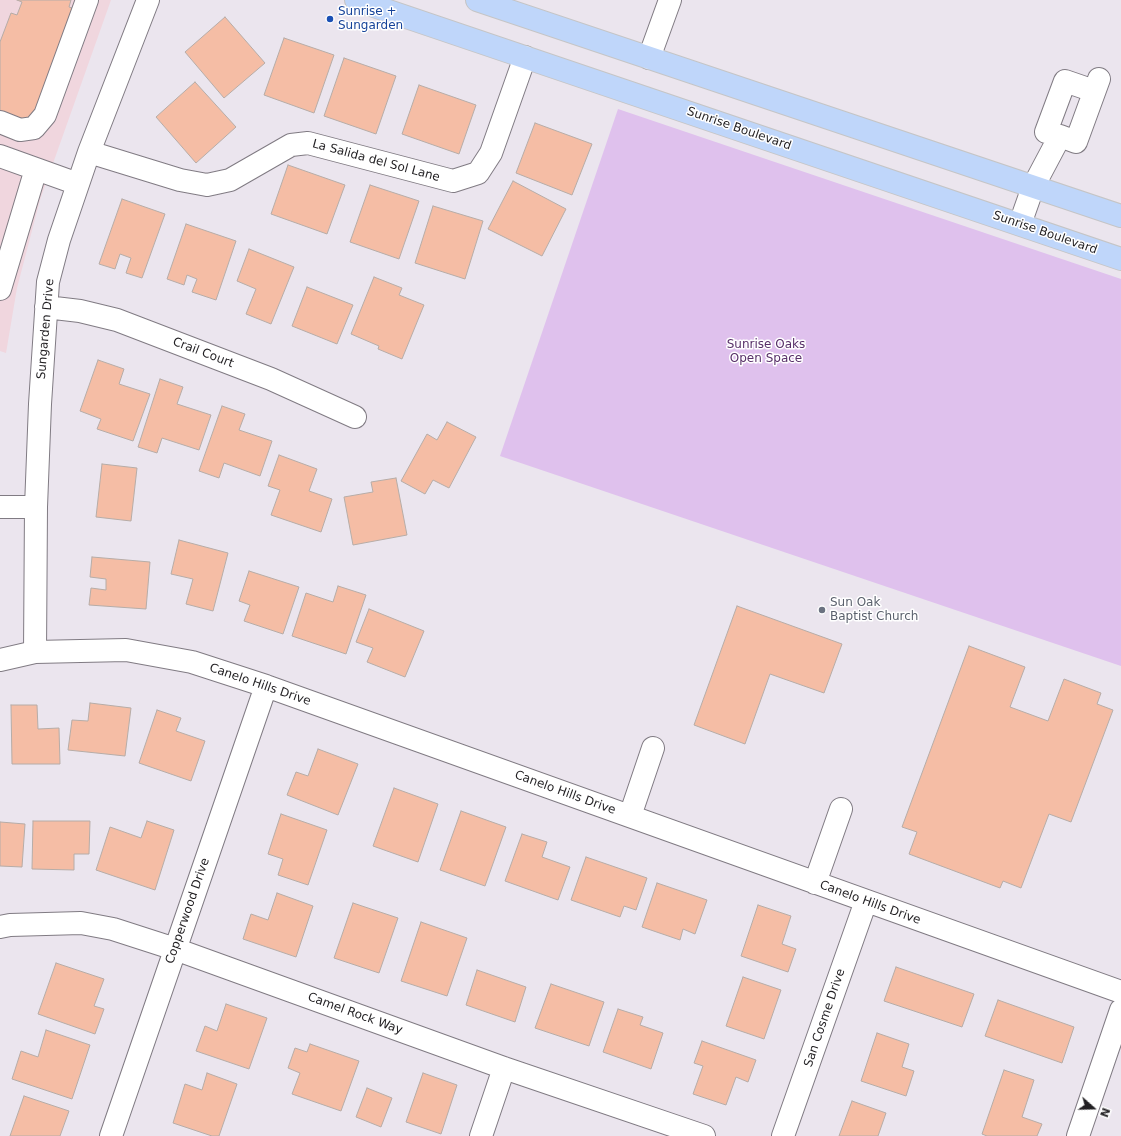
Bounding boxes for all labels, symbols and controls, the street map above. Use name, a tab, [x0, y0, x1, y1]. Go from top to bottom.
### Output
place label: Sunrise + Sungarden	[338, 5, 403, 33]
marker: Sunrise + Sungarden	[325, 14, 335, 24]
street label: Sunrise Boulevard	[685, 104, 793, 154]
street label: La Salida del Sol Lane	[311, 137, 441, 185]
street label: Sunrise Boulevard	[991, 208, 1099, 258]
street label: Sungarden Drive	[34, 278, 58, 380]
street label: Crail Court	[170, 335, 236, 371]
park label: Sunrise Oaks Open Space	[727, 338, 805, 366]
place label: Sun Oak Baptist Church	[830, 596, 918, 624]
marker: Sun Oak Baptist Church	[817, 605, 827, 615]
street label: Canelo Hills Drive	[207, 661, 313, 709]
street label: Canelo Hills Drive	[513, 768, 617, 818]
street label: Copperwood Drive	[163, 856, 213, 966]
street label: Canelo Hills Drive	[818, 878, 922, 928]
street label: San Cosme Drive	[801, 967, 849, 1069]
street label: Camel Rock Way	[306, 990, 404, 1038]
north arrow	[1073, 1088, 1113, 1128]
text: N	[1097, 1106, 1112, 1119]

